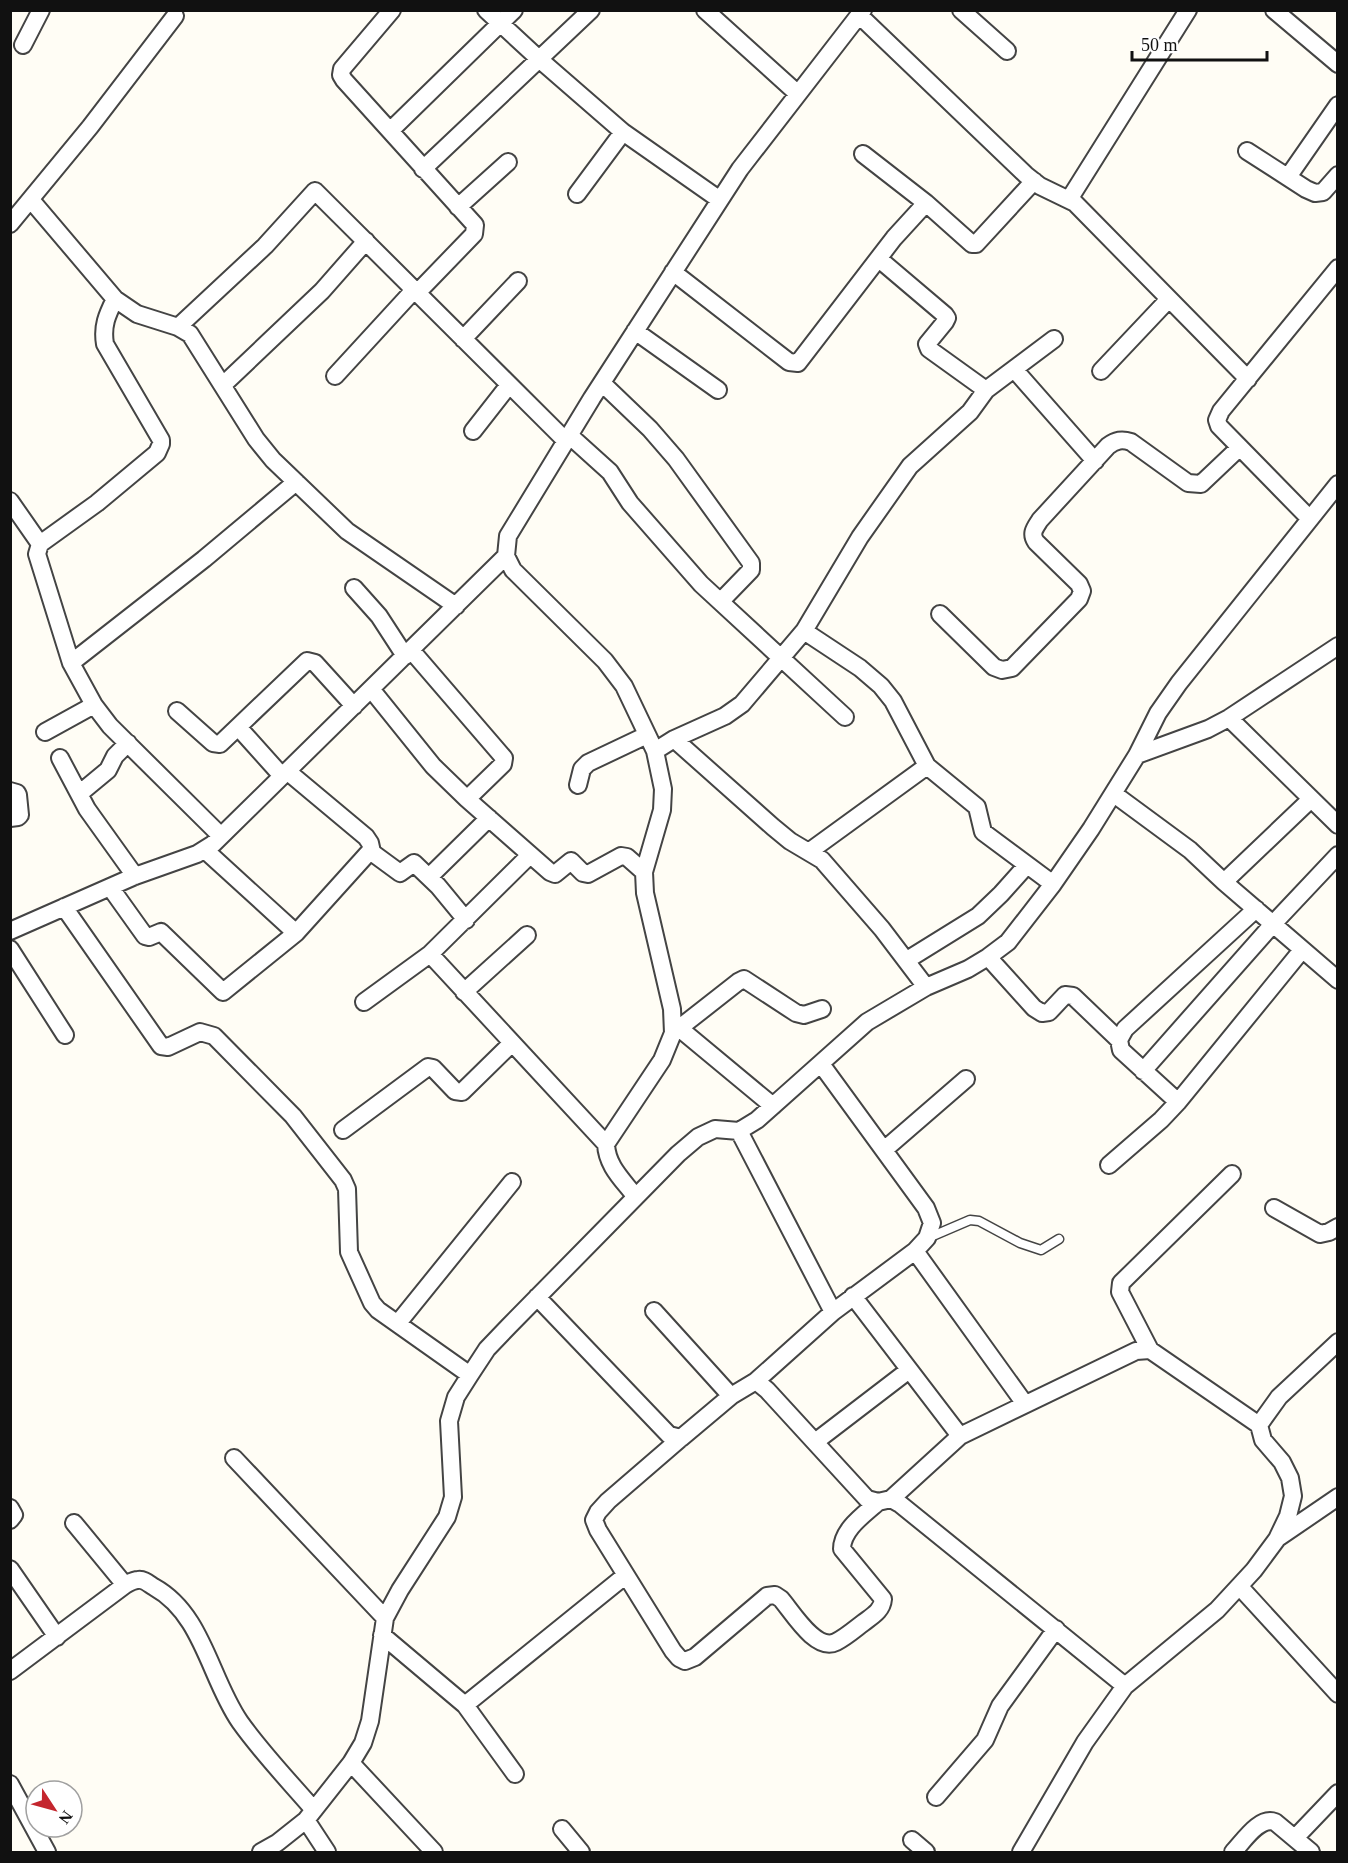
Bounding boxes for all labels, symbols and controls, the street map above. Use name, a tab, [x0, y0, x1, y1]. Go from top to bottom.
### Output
scale bar	[1132, 24, 1267, 62]
text: 50 m	[1141, 35, 1178, 55]
north arrow	[24, 1779, 84, 1839]
text: N	[55, 1808, 76, 1828]

